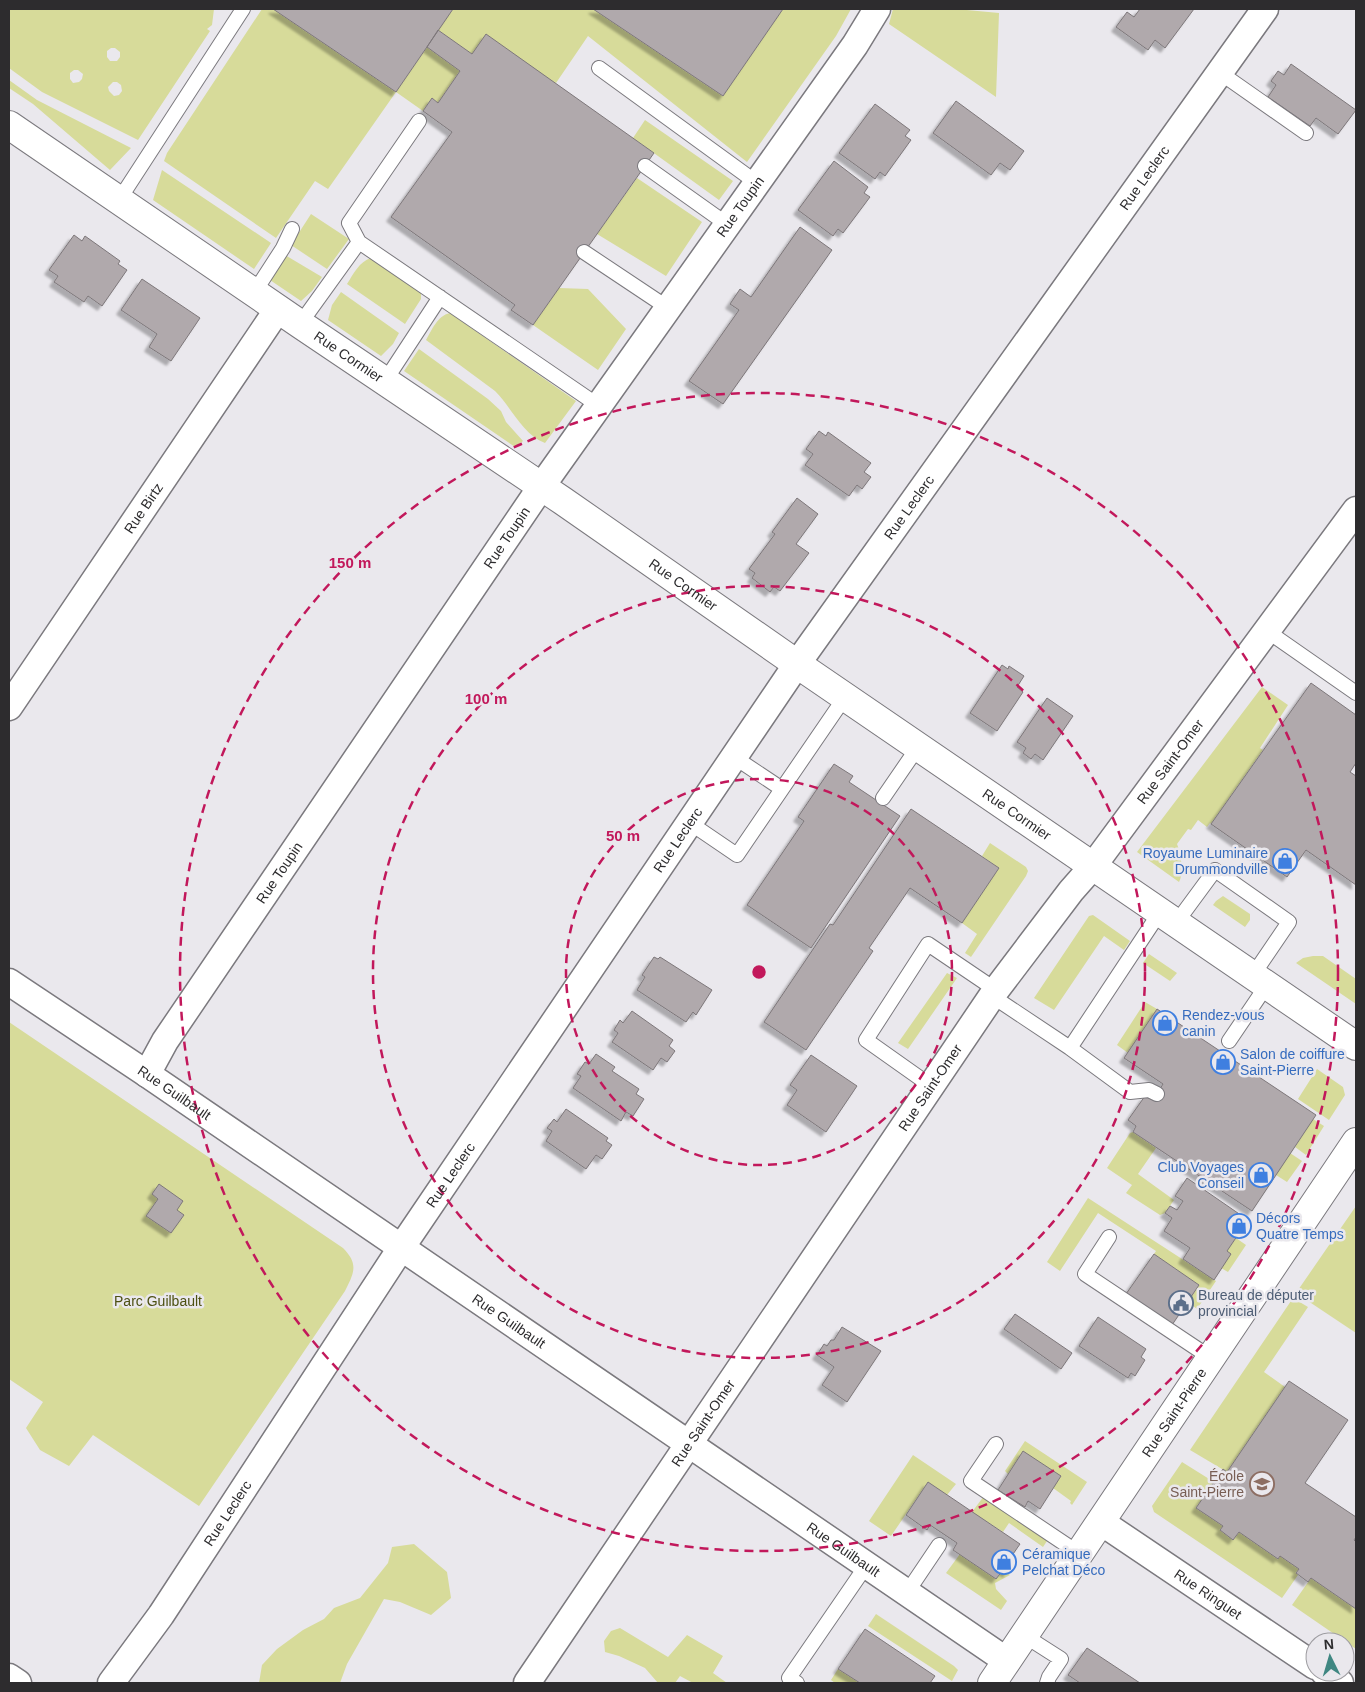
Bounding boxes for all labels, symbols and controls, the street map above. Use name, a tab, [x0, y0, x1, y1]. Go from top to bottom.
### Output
street label: Rue Leclerc	[1116, 143, 1173, 213]
street label: Rue Toupin	[713, 173, 767, 240]
street label: Rue Cormier	[311, 328, 386, 386]
street label: Rue Leclerc	[881, 472, 937, 542]
street label: Rue Birtz	[121, 480, 166, 537]
street label: Rue Toupin	[480, 504, 533, 571]
text: 150 m	[329, 554, 371, 571]
street label: Rue Cormier	[646, 555, 721, 614]
text: 100 m	[465, 690, 507, 707]
street label: Rue Saint-Omer	[1134, 716, 1207, 807]
street label: Rue Cormier	[980, 785, 1054, 843]
street label: Rue Leclerc	[650, 804, 705, 875]
text: 50 m	[606, 827, 640, 844]
street label: Rue Toupin	[253, 839, 306, 906]
place label: Royaume Luminaire Drummondville	[1143, 845, 1268, 877]
shop icon: Royaume Luminaire Drummondville	[1272, 848, 1298, 874]
centre of rings	[750, 963, 768, 981]
place label: Rendez-vous canin	[1182, 1007, 1265, 1039]
shop icon: Rendez-vous canin	[1152, 1010, 1178, 1036]
street label: Rue Saint-Omer	[895, 1041, 965, 1134]
place label: Salon de coiffure Saint-Pierre	[1240, 1046, 1345, 1078]
shop icon: Salon de coiffure Saint-Pierre	[1210, 1049, 1236, 1075]
street label: Rue Guilbault	[135, 1062, 214, 1123]
street label: Rue Leclerc	[423, 1140, 478, 1211]
place label: Club Voyages Conseil	[1158, 1159, 1244, 1191]
shop icon: Club Voyages Conseil	[1248, 1162, 1274, 1188]
place label: Décors Quatre Temps	[1256, 1210, 1344, 1242]
shop icon: Décors Quatre Temps	[1226, 1213, 1252, 1239]
place label: Bureau de députer provincial	[1198, 1287, 1314, 1319]
street label: Rue Guilbault	[469, 1290, 549, 1352]
public building icon: Bureau de députer provincial	[1168, 1290, 1194, 1316]
park label: Parc Guilbault	[114, 1293, 202, 1309]
street label: Rue Saint-Pierre	[1138, 1365, 1210, 1460]
street label: Rue Saint-Omer	[668, 1376, 738, 1469]
place label: École Saint-Pierre	[1170, 1468, 1244, 1500]
school or university icon: École Saint-Pierre	[1249, 1471, 1275, 1497]
street label: Rue Leclerc	[200, 1478, 255, 1549]
street label: Rue Guilbault	[804, 1519, 883, 1580]
place label: Céramique Pelchat Déco	[1022, 1546, 1105, 1578]
shop icon: Céramique Pelchat Déco	[991, 1549, 1017, 1575]
street label: Rue Ringuet	[1171, 1566, 1245, 1622]
north arrow	[1305, 1632, 1355, 1682]
text: N	[1323, 1636, 1335, 1652]

